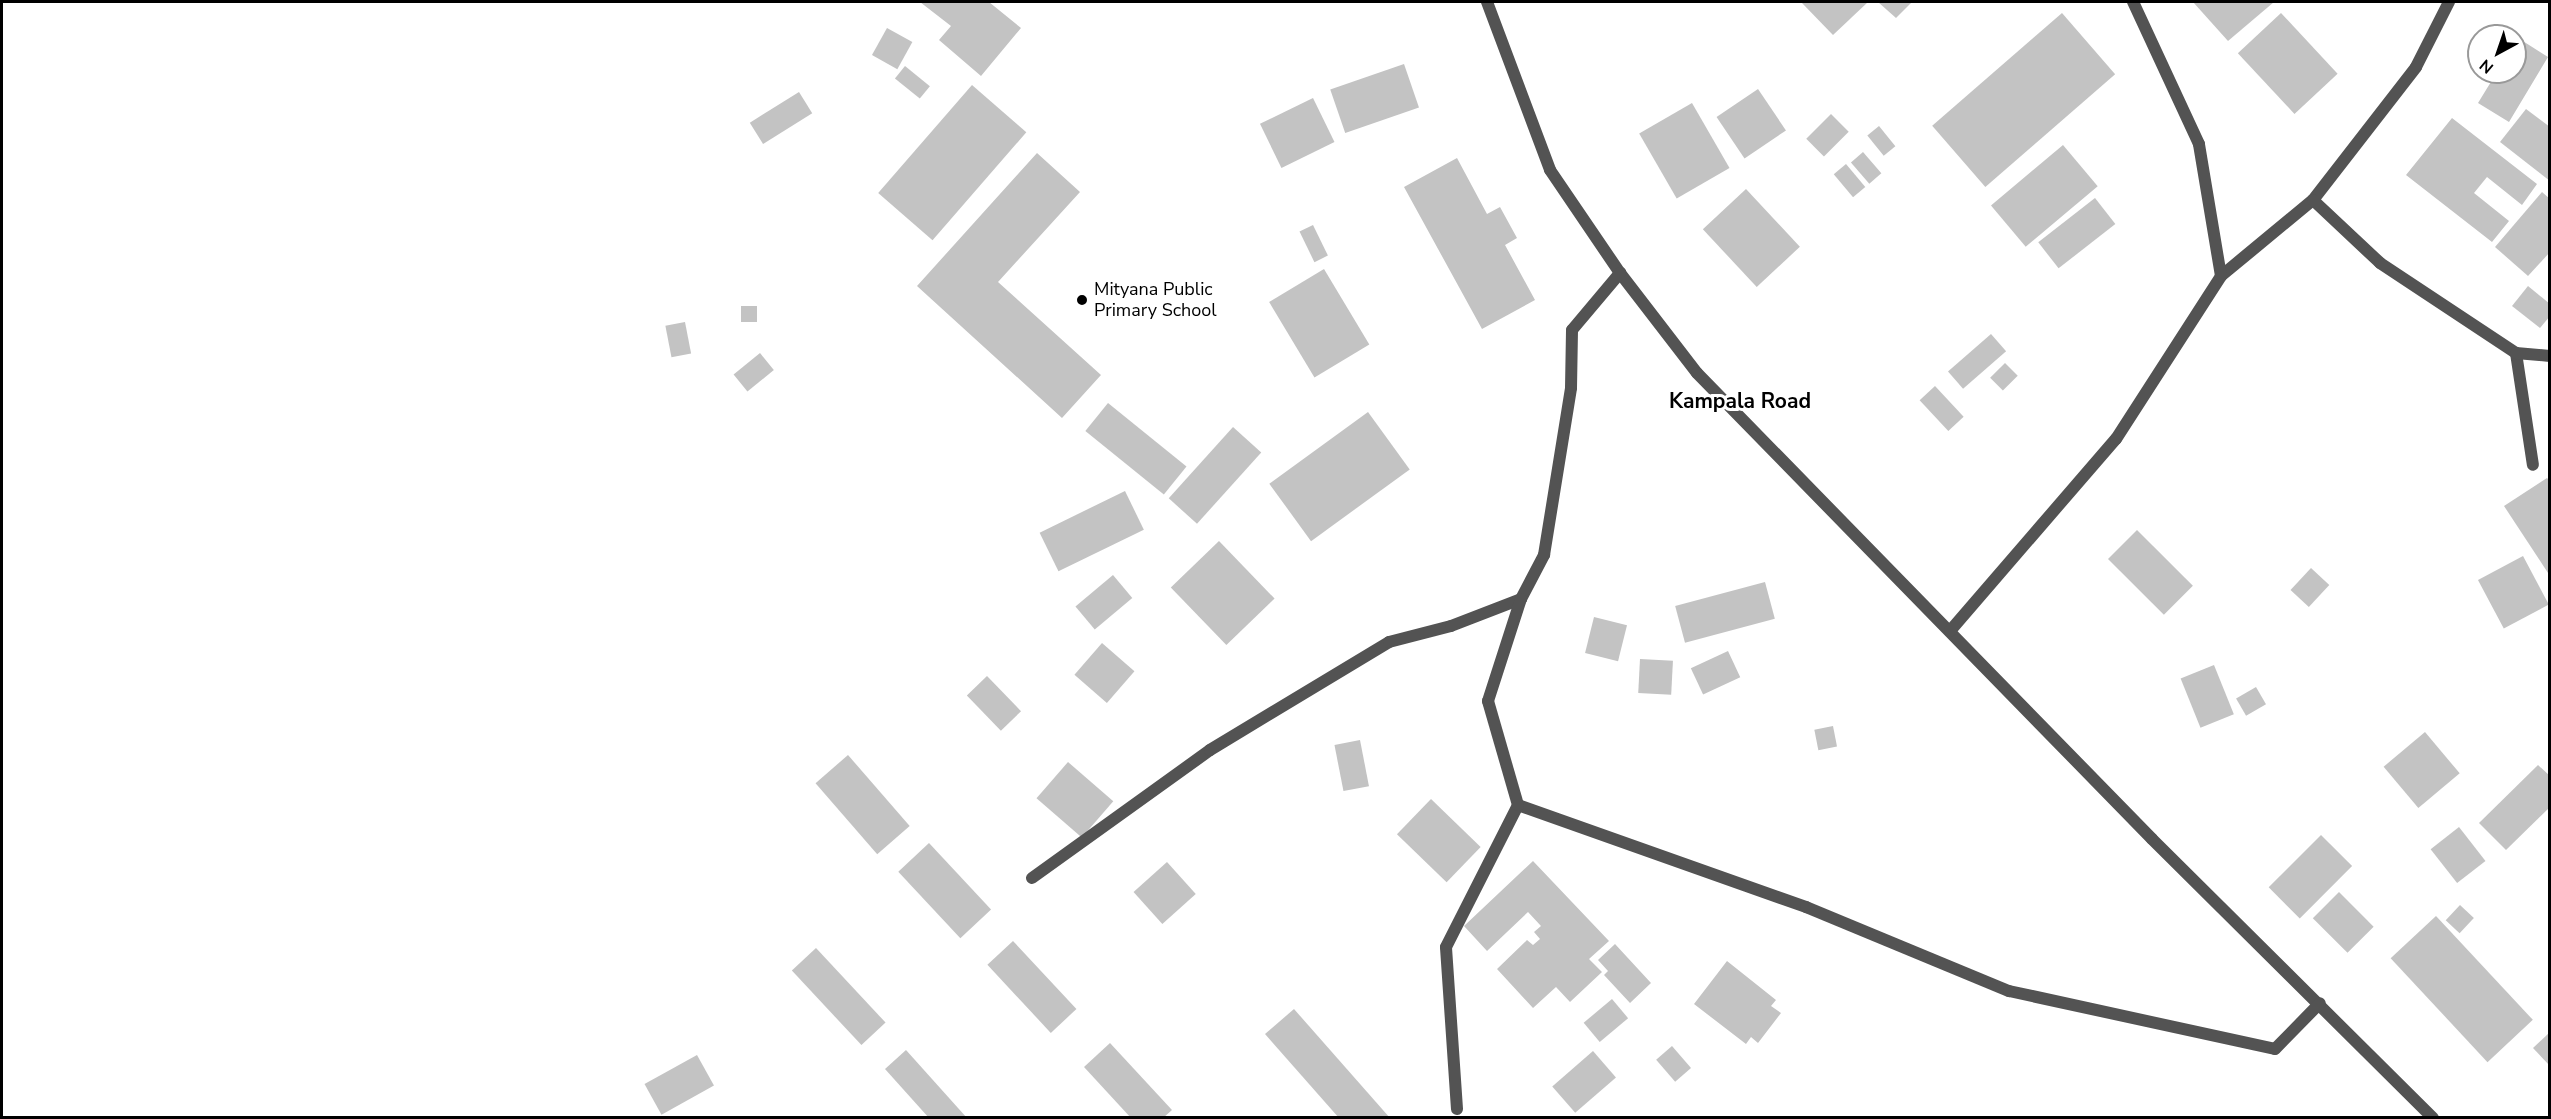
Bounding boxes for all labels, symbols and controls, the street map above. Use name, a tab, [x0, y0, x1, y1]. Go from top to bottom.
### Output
north arrow	[2467, 24, 2527, 84]
text: N	[2475, 54, 2498, 79]
place label: Mityana Public Primary School	[1094, 279, 1217, 322]
marker: Mityana Public Primary School	[1075, 293, 1089, 307]
district label: Kampala Road	[1669, 388, 1811, 414]

